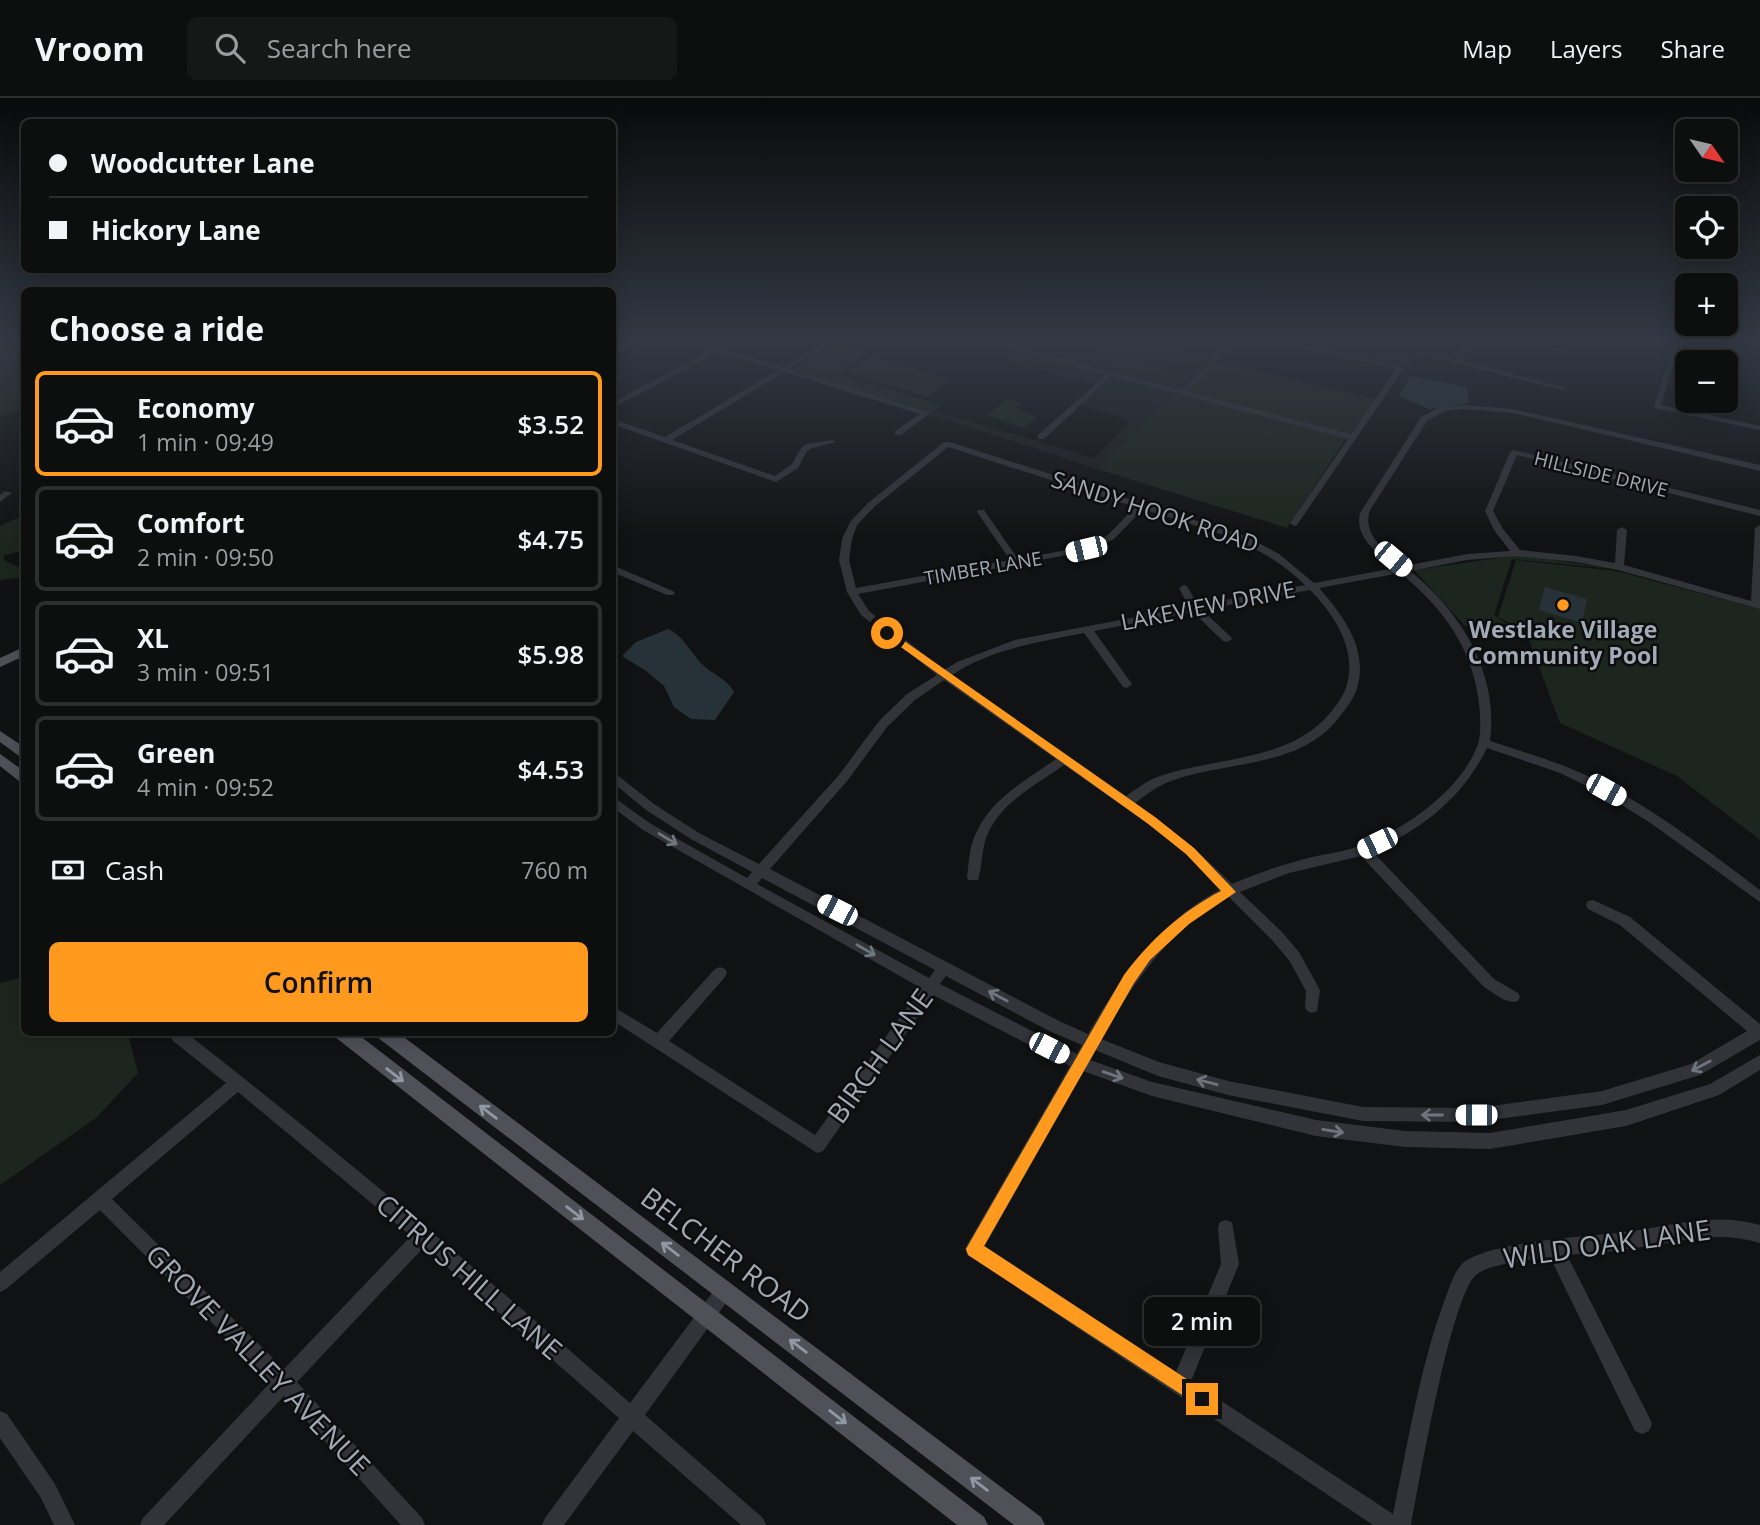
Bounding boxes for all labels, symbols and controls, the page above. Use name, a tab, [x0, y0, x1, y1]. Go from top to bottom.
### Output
search box	[187, 17, 677, 80]
text: Vroom	[35, 26, 145, 71]
icon: search	[211, 29, 249, 67]
text: Search here	[267, 30, 412, 66]
text: Map	[1462, 32, 1512, 65]
text: Layers	[1550, 32, 1623, 65]
text: Share	[1661, 32, 1725, 65]
north arrow	[1675, 119, 1738, 182]
map controls	[1675, 119, 1738, 413]
text: Woodcutter Lane	[91, 145, 315, 181]
button: locate	[1675, 196, 1738, 259]
text: Hickory Lane	[91, 212, 261, 248]
button: +	[1675, 273, 1738, 336]
text: Choose a ride	[49, 307, 264, 350]
button: −	[1675, 350, 1738, 413]
text: Economy	[137, 390, 255, 426]
icon: car	[53, 392, 116, 455]
text: $3.52	[517, 406, 584, 442]
text: 1 min · 09:49	[137, 426, 274, 458]
street label: HILLSIDE DRIVE	[1531, 445, 1671, 503]
street label: SANDY HOOK ROAD	[1048, 462, 1263, 560]
text: Comfort	[137, 505, 244, 541]
icon: car	[53, 507, 116, 570]
text: $4.75	[517, 521, 584, 557]
car	[1064, 534, 1109, 564]
car	[1371, 537, 1416, 581]
text: 2 min · 09:50	[137, 541, 274, 573]
street label: TIMBER LANE	[922, 545, 1044, 591]
street label: LAKEVIEW DRIVE	[1118, 572, 1298, 638]
marker: Westlake Village Community Pool	[1555, 597, 1571, 613]
place label: Westlake Village Community Pool	[1468, 613, 1658, 671]
route start	[871, 617, 903, 649]
text: XL	[137, 620, 169, 656]
icon: car	[53, 622, 116, 685]
text: $5.98	[517, 636, 584, 672]
text: 3 min · 09:51	[137, 656, 274, 688]
text: Green	[137, 735, 215, 771]
icon: car	[53, 737, 116, 800]
text: $4.53	[517, 751, 584, 787]
text: 4 min · 09:52	[137, 771, 274, 803]
car	[1583, 771, 1630, 809]
car	[1354, 824, 1401, 862]
one-way arrow	[657, 833, 677, 847]
icon: cash	[49, 851, 87, 889]
text: Cash	[105, 852, 164, 888]
text: 760 m	[521, 854, 588, 886]
car	[814, 891, 861, 929]
button: Confirm	[49, 942, 588, 1022]
one-way arrow	[856, 943, 876, 957]
street label: BIRCH LANE	[817, 980, 941, 1130]
one-way arrow	[988, 989, 1009, 1002]
car	[1026, 1029, 1073, 1067]
one-way arrow	[1692, 1059, 1712, 1073]
one-way arrow	[385, 1067, 404, 1082]
one-way arrow	[1101, 1070, 1123, 1082]
one-way arrow	[1197, 1075, 1219, 1088]
one-way arrow	[480, 1105, 498, 1120]
car	[1456, 1105, 1498, 1126]
one-way arrow	[1420, 1108, 1443, 1122]
one-way arrow	[1321, 1125, 1344, 1138]
street label: BELCHER ROAD	[634, 1178, 819, 1331]
street label: CITRUS HILL LANE	[368, 1185, 571, 1368]
one-way arrow	[565, 1206, 584, 1221]
street label: WILD OAK LANE	[1501, 1210, 1713, 1276]
street label: GROVE VALLEY AVENUE	[138, 1235, 379, 1483]
one-way arrow	[661, 1242, 680, 1256]
callout: 2 min	[1144, 1298, 1260, 1346]
text: 2 min	[1171, 1305, 1233, 1337]
one-way arrow	[789, 1339, 808, 1353]
route end	[1186, 1383, 1218, 1415]
one-way arrow	[828, 1409, 846, 1424]
one-way arrow	[970, 1476, 989, 1491]

